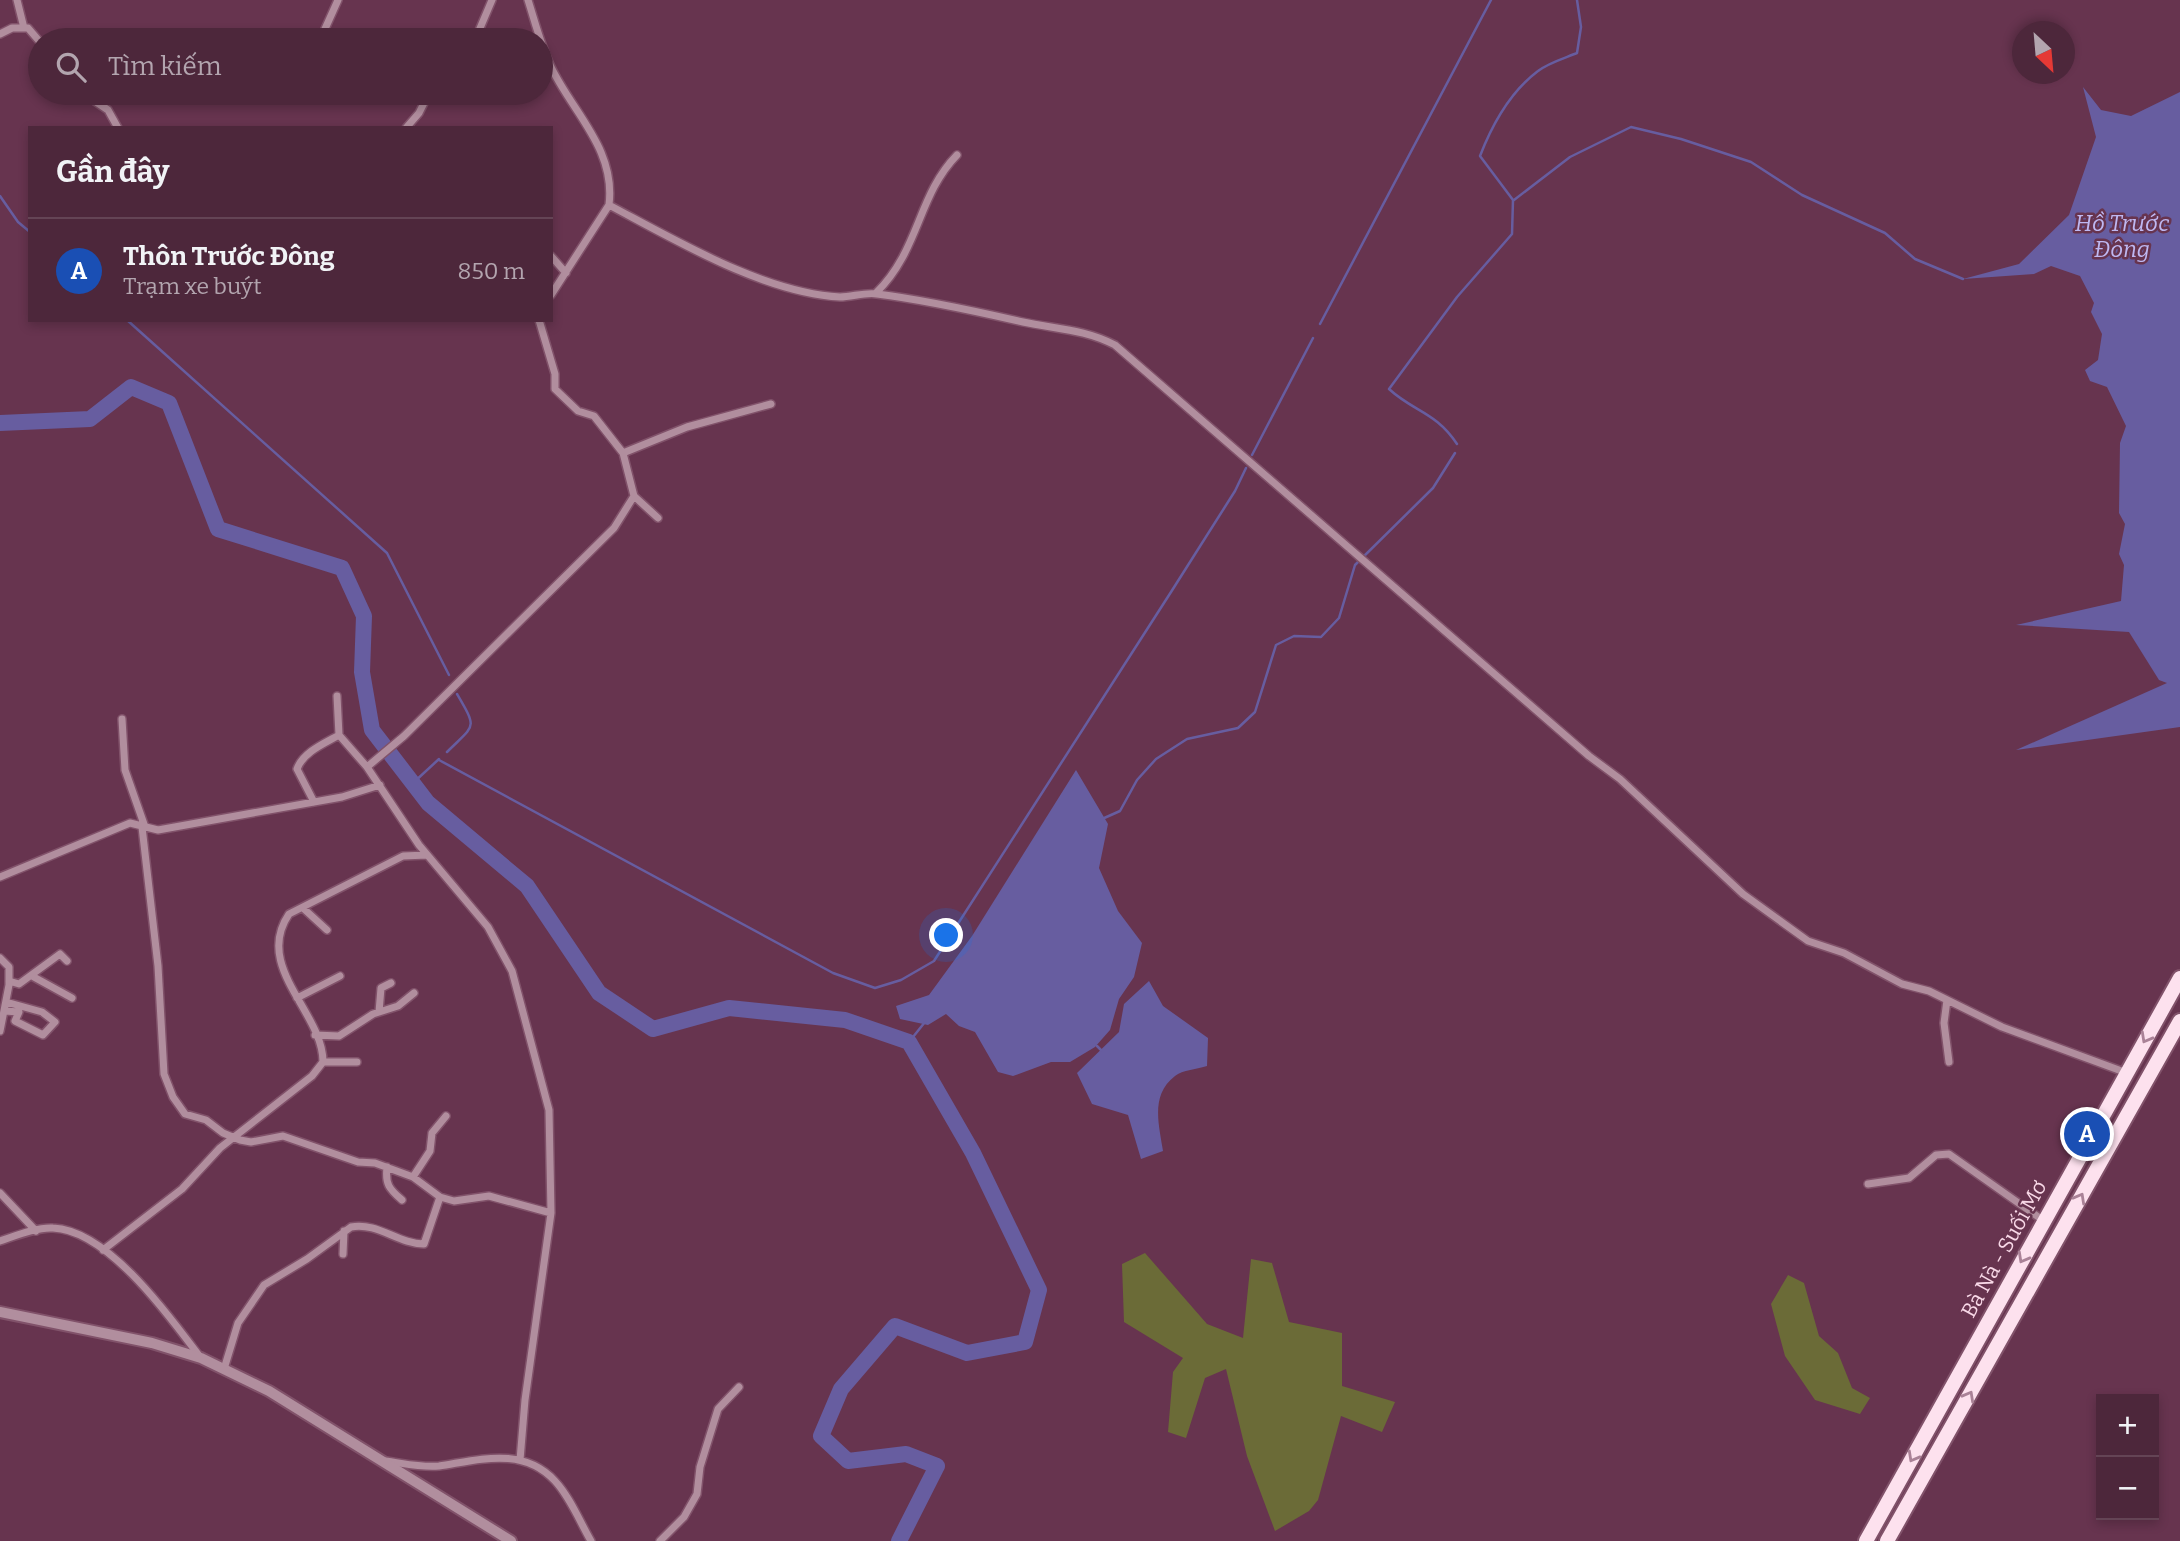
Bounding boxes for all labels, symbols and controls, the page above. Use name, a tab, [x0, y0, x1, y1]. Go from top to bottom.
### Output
north arrow	[2012, 21, 2075, 84]
search box	[28, 28, 553, 105]
icon: search	[52, 48, 90, 86]
text: Tìm kiếm	[108, 51, 221, 82]
text: Gần đây	[56, 154, 169, 190]
water label: Hồ Trước Đông	[2075, 209, 2169, 263]
text: Thôn Trước Đông	[123, 241, 335, 272]
text: A	[71, 257, 87, 285]
text: 850 m	[458, 257, 525, 285]
text: Trạm xe buýt	[123, 272, 262, 300]
your location	[929, 918, 963, 952]
one-way arrow	[2141, 1031, 2154, 1043]
pin: A	[2064, 1108, 2110, 1160]
street label: Bà Nà - Suối Mơ	[1956, 1176, 2052, 1322]
one-way arrow	[2072, 1193, 2085, 1205]
one-way arrow	[2018, 1250, 2031, 1263]
one-way arrow	[1961, 1391, 1974, 1403]
map controls	[2096, 1394, 2159, 1520]
button: +	[2096, 1394, 2159, 1457]
one-way arrow	[1908, 1449, 1921, 1462]
button: −	[2096, 1457, 2159, 1520]

